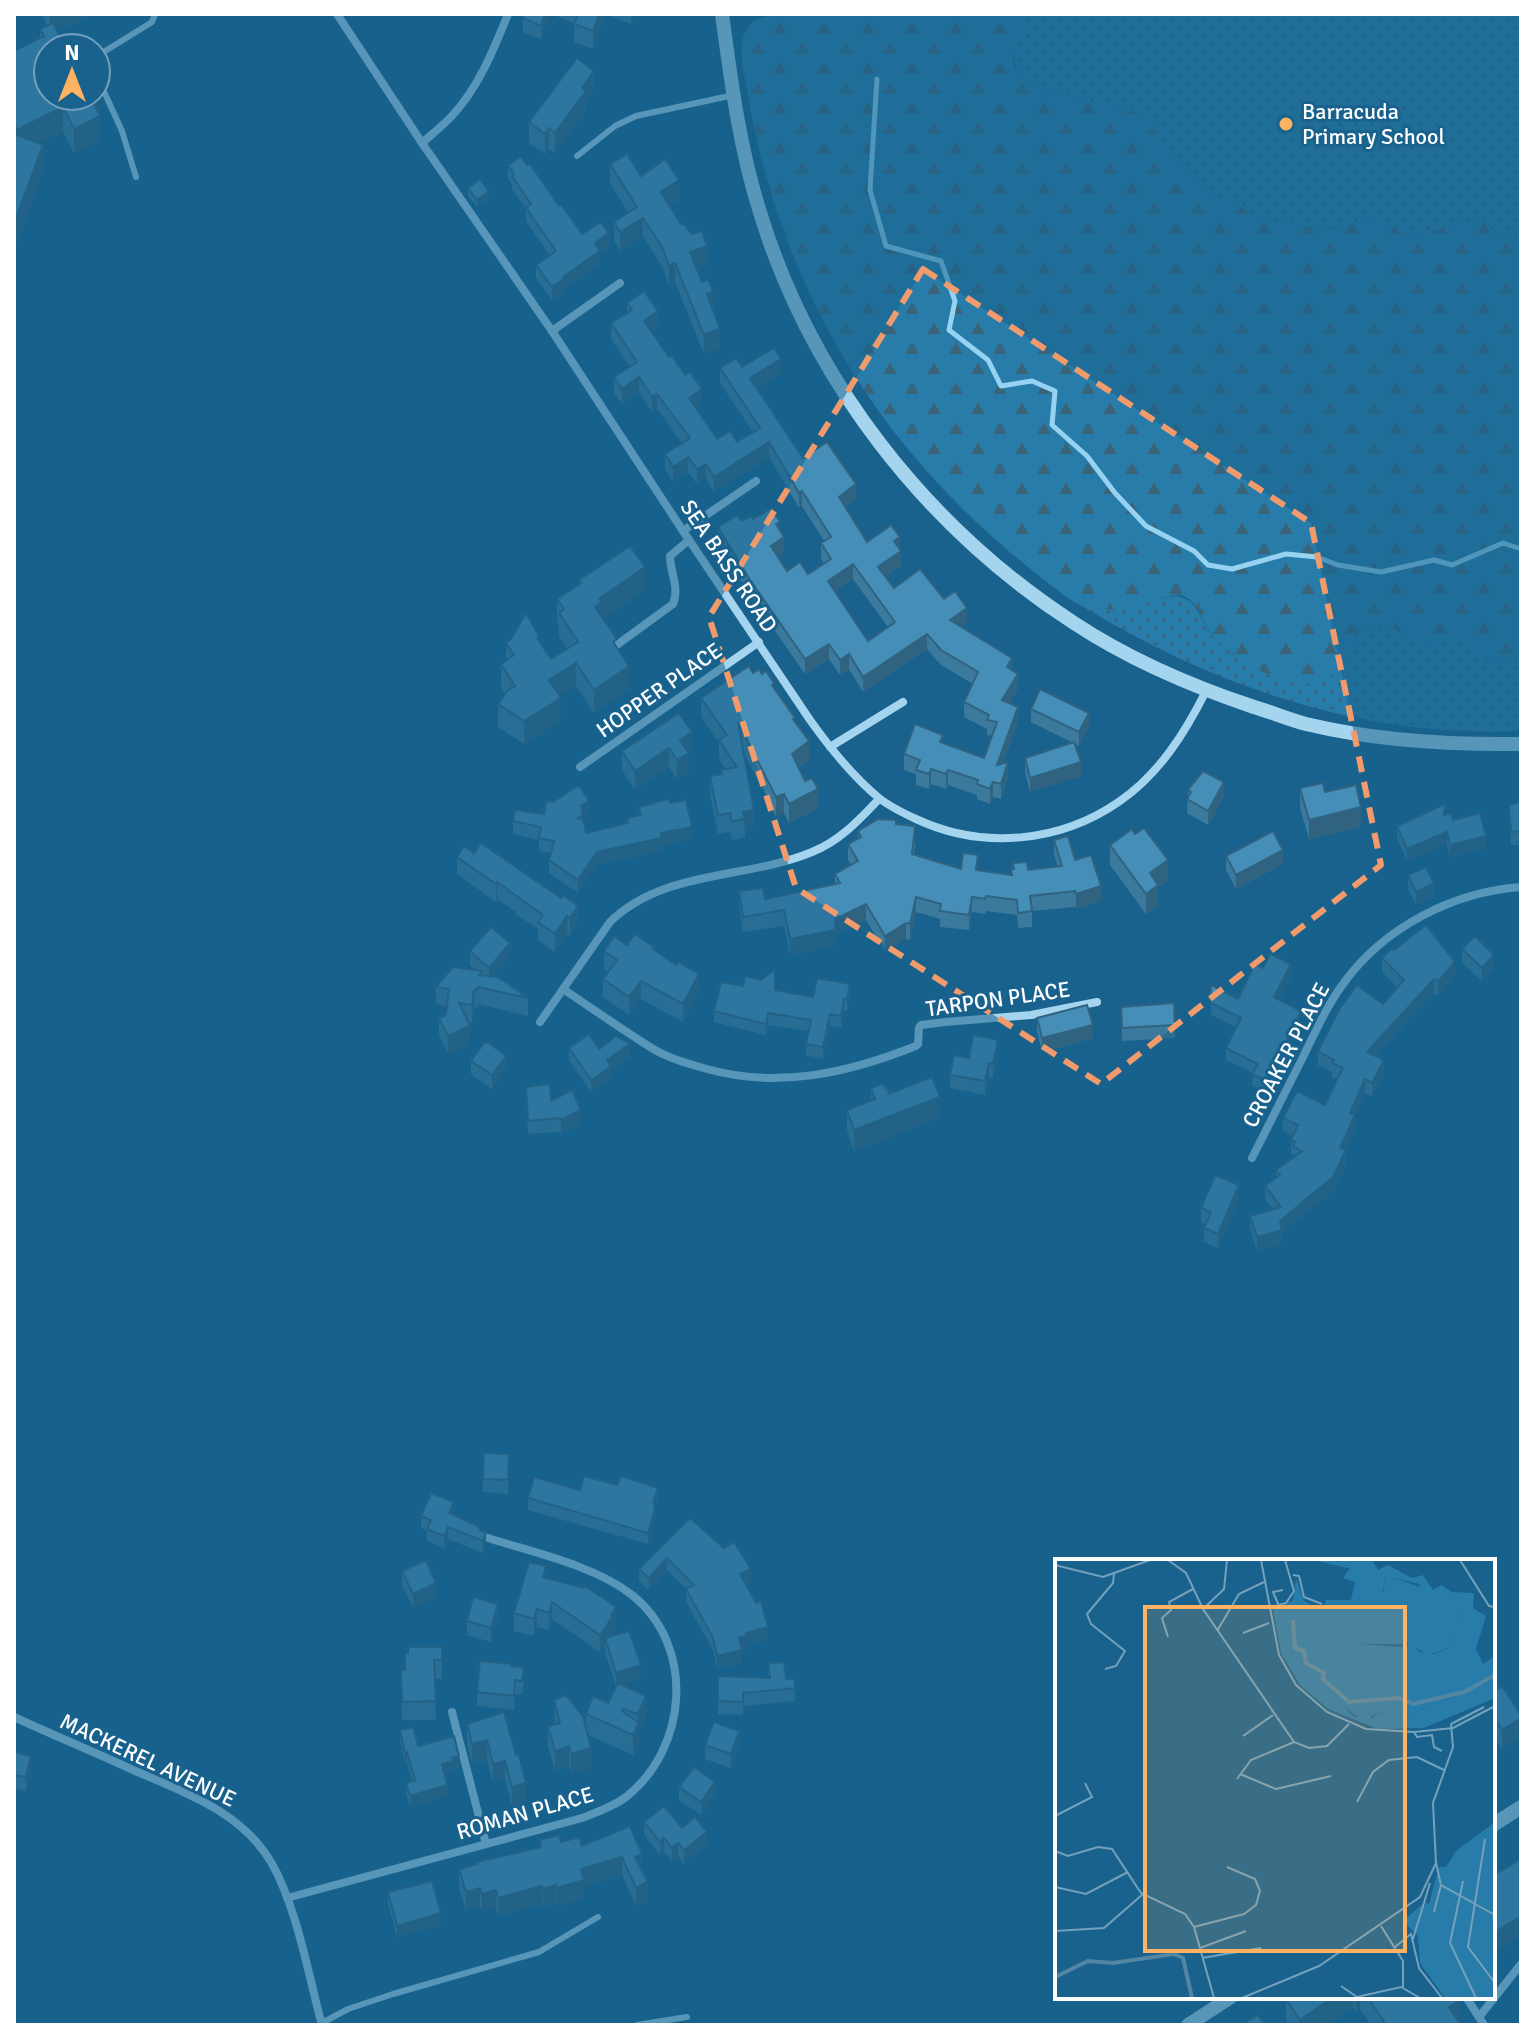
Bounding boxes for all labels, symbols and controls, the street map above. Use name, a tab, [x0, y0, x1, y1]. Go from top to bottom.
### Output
north arrow	[32, 32, 112, 112]
text: N	[64, 39, 80, 66]
place label: Barracuda Primary School	[1302, 98, 1445, 150]
marker: Barracuda Primary School	[1277, 115, 1295, 133]
street label: SEA BASS ROAD	[675, 495, 783, 637]
street label: HOPPER PLACE	[591, 637, 727, 743]
street label: TARPON PLACE	[924, 976, 1072, 1022]
street label: CROAKER PLACE	[1237, 978, 1335, 1132]
inset map	[1055, 1559, 1495, 1999]
street label: MACKEREL AVENUE	[56, 1707, 240, 1813]
street label: ROMAN PLACE	[454, 1781, 596, 1845]

